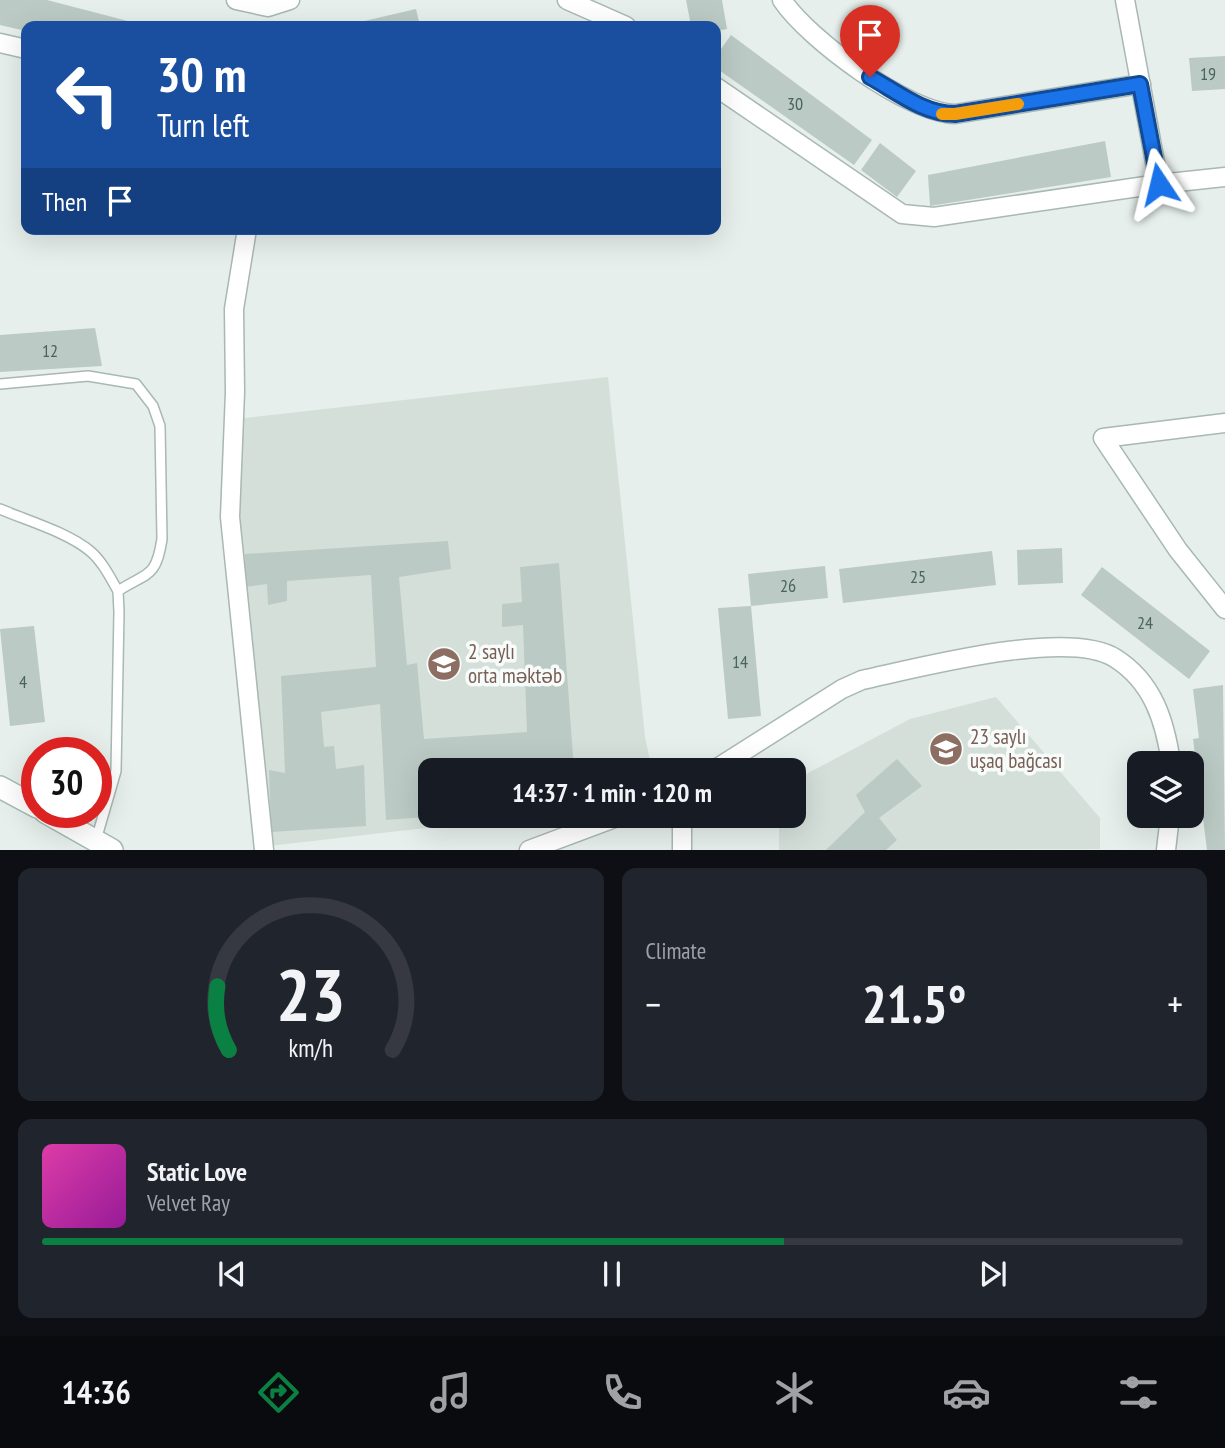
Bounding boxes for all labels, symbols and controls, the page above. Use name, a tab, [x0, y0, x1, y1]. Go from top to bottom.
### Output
pin	[840, 5, 900, 77]
icon: arrive	[851, 16, 889, 54]
text: 30 m	[157, 42, 246, 106]
icon: left	[42, 49, 133, 140]
house number: 19	[1200, 62, 1216, 85]
house number: 30	[787, 92, 803, 115]
text: Turn left	[157, 104, 249, 146]
position arrow	[1122, 147, 1196, 221]
icon: arrive	[101, 182, 139, 220]
text: Then	[42, 185, 87, 218]
house number: 12	[42, 339, 58, 362]
house number: 25	[910, 565, 926, 588]
house number: 26	[780, 574, 796, 597]
house number: 24	[1137, 611, 1153, 634]
place label: 2 saylı orta məktəb	[468, 638, 562, 689]
school or university icon: 2 saylı orta məktəb	[425, 645, 463, 683]
house number: 14	[732, 650, 748, 673]
house number: 4	[19, 670, 27, 693]
place label: 23 saylı uşaq bağcası	[970, 723, 1062, 774]
school or university icon: 23 saylı uşaq bağcası	[927, 730, 965, 768]
speed limit sign: 30	[21, 737, 112, 828]
map controls	[1127, 751, 1204, 828]
button: layers	[1127, 751, 1204, 828]
text: 14:37 · 1 min · 120 m	[512, 776, 712, 809]
text: Climate	[646, 936, 706, 965]
text: 23	[276, 947, 346, 1041]
text: 21.5°	[862, 970, 967, 1037]
text: −	[646, 979, 661, 1028]
text: +	[1167, 979, 1183, 1028]
text: km/h	[289, 1032, 333, 1064]
text: Static Love	[147, 1155, 247, 1188]
text: Velvet Ray	[147, 1188, 230, 1217]
icon: previous	[213, 1255, 251, 1293]
icon: pause	[593, 1255, 631, 1293]
icon: next	[974, 1255, 1012, 1293]
icon: directions	[254, 1368, 303, 1417]
icon: music	[426, 1368, 475, 1417]
icon: phone	[598, 1368, 647, 1417]
icon: climate	[770, 1368, 819, 1417]
icon: car	[942, 1368, 991, 1417]
icon: filters	[1114, 1368, 1163, 1417]
text: 14:36	[62, 1371, 131, 1413]

